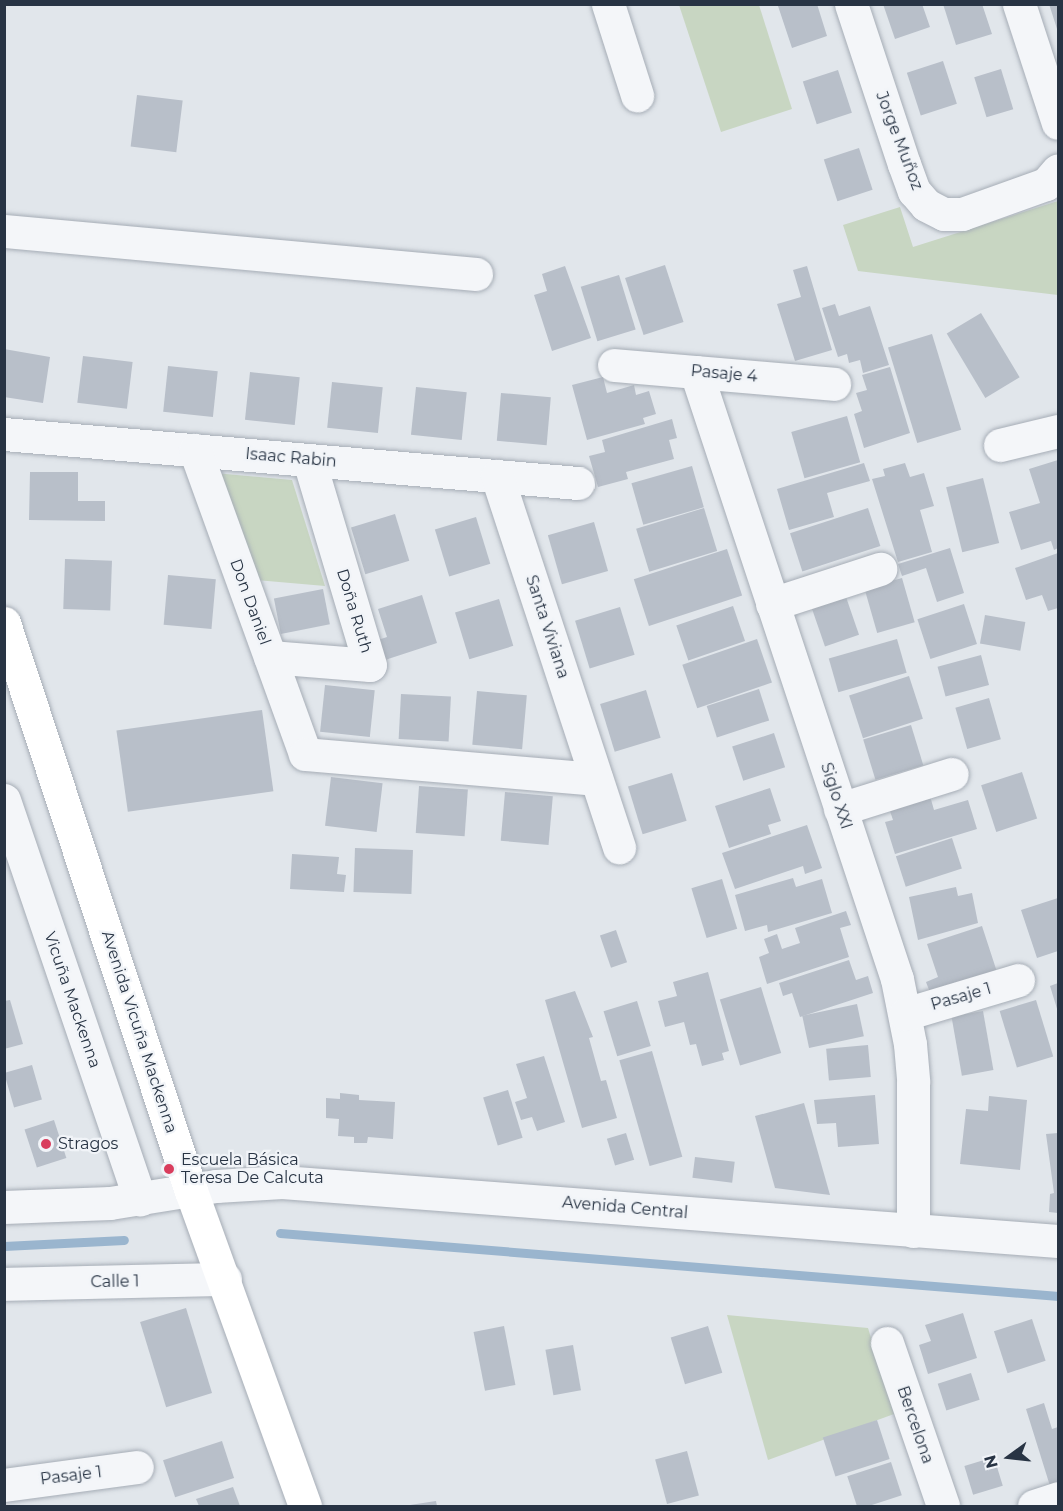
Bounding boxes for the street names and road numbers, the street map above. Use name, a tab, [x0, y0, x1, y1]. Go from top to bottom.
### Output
street label: Jorge Muñoz	[871, 89, 927, 193]
street label: Pasaje 4	[690, 362, 758, 386]
street label: Isaac Rabin	[245, 444, 337, 472]
street label: Don Daniel	[226, 556, 274, 648]
street label: Doña Ruth	[332, 566, 376, 656]
street label: Santa Viviana	[521, 573, 573, 681]
street label: Siglo XXI	[816, 760, 856, 832]
street label: Avenida Vicuña Mackenna	[97, 928, 181, 1136]
street label: Vicuña Mackenna	[40, 929, 104, 1071]
street label: Pasaje 1	[929, 979, 993, 1015]
street label: Avenida Central	[561, 1193, 689, 1223]
street label: Calle 1	[90, 1272, 140, 1292]
street label: Bercelona	[893, 1384, 937, 1466]
street label: Pasaje 1	[39, 1463, 103, 1489]

